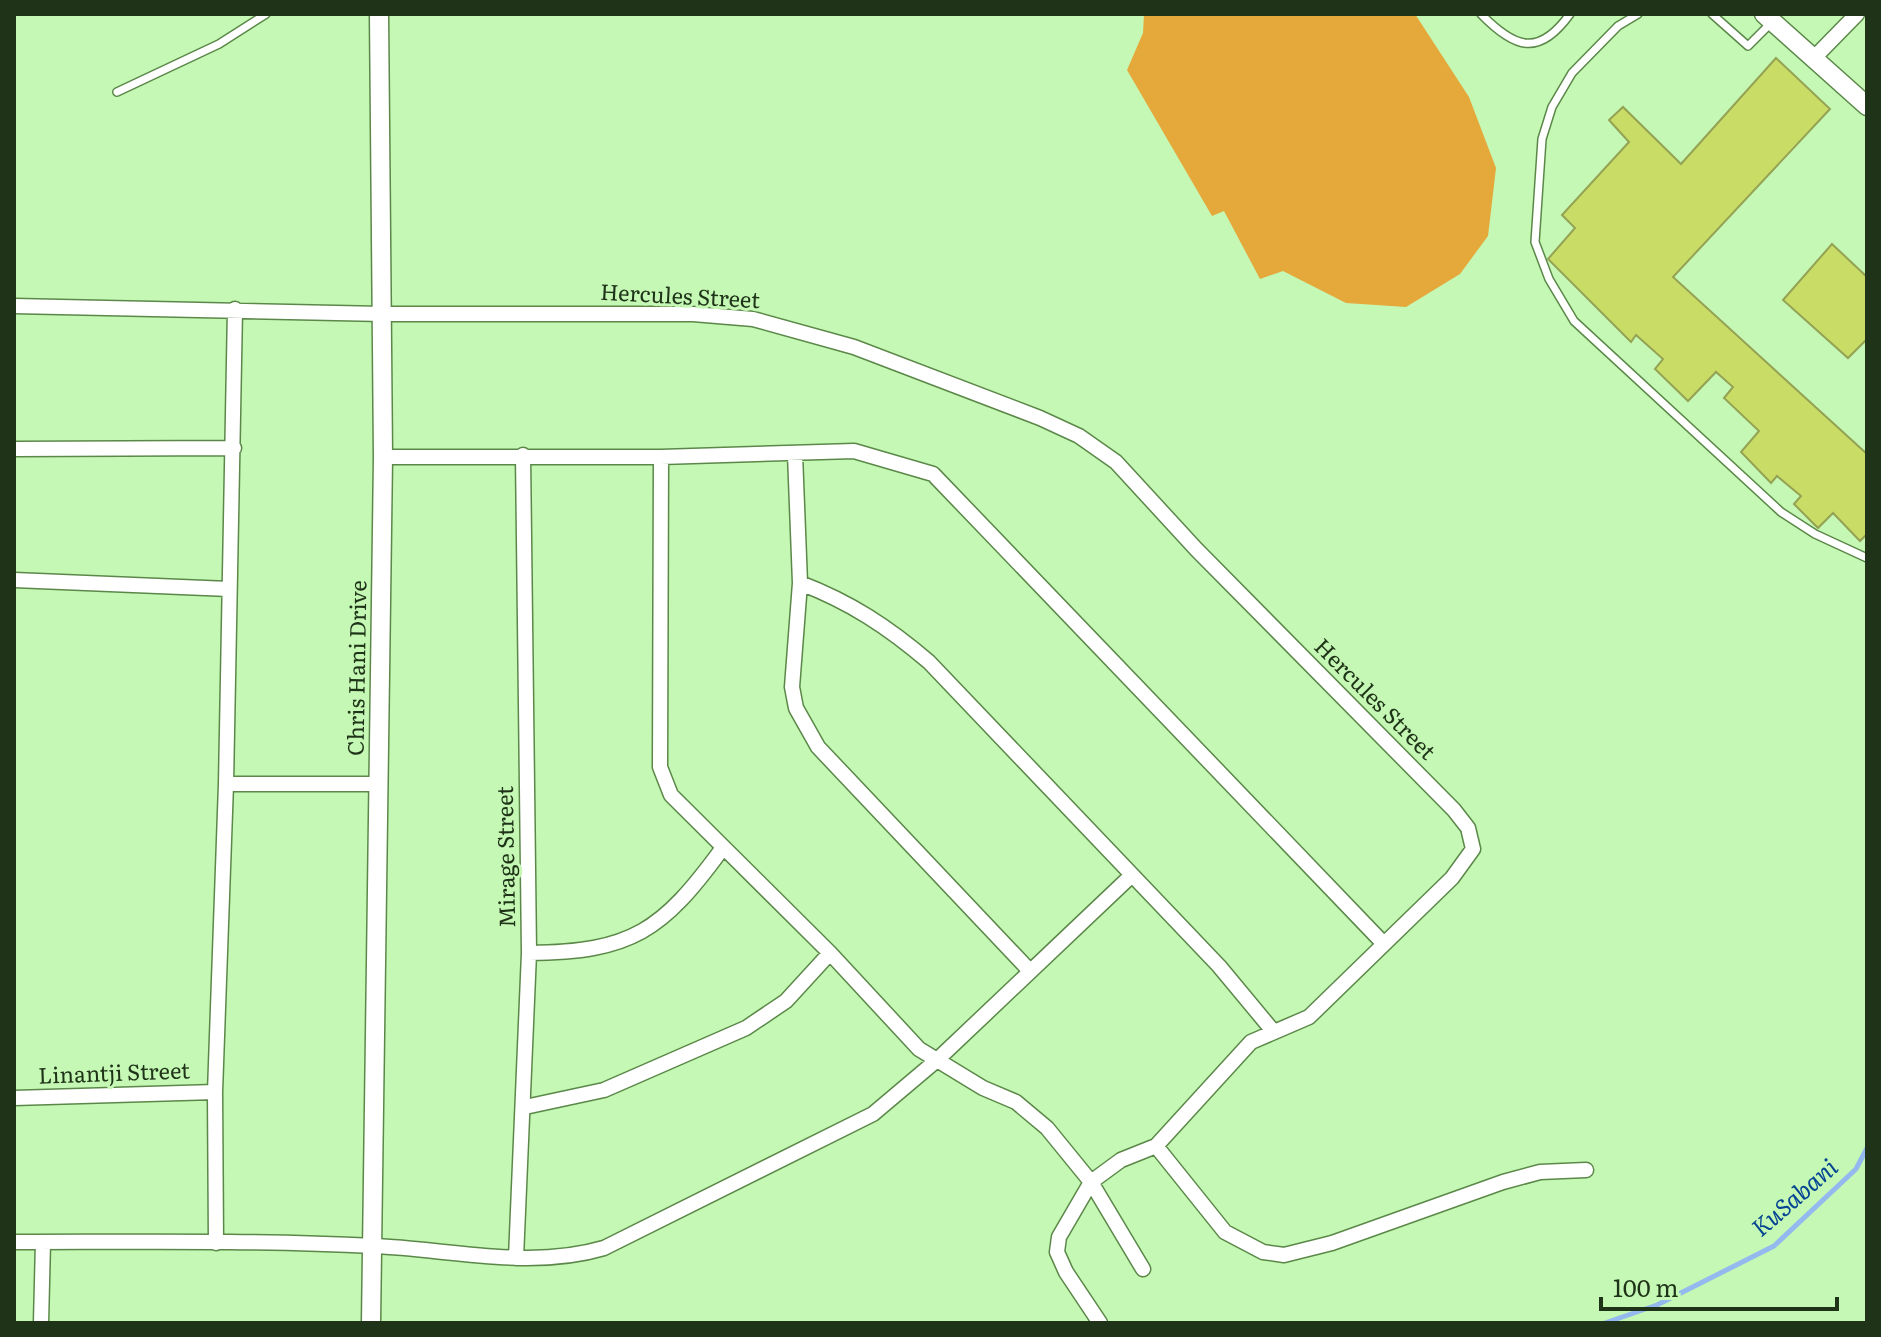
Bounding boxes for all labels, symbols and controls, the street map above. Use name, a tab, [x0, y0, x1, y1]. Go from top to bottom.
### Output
street label: Hercules Street	[599, 274, 761, 315]
street label: Chris Hani Drive	[337, 580, 374, 756]
street label: Hercules Street	[1308, 630, 1444, 766]
street label: Mirage Street	[487, 786, 522, 928]
street label: Linantji Street	[38, 1052, 190, 1091]
water label: KuSabani	[1743, 1149, 1844, 1243]
scale bar	[1601, 1261, 1837, 1311]
text: 100 m	[1613, 1269, 1679, 1304]

